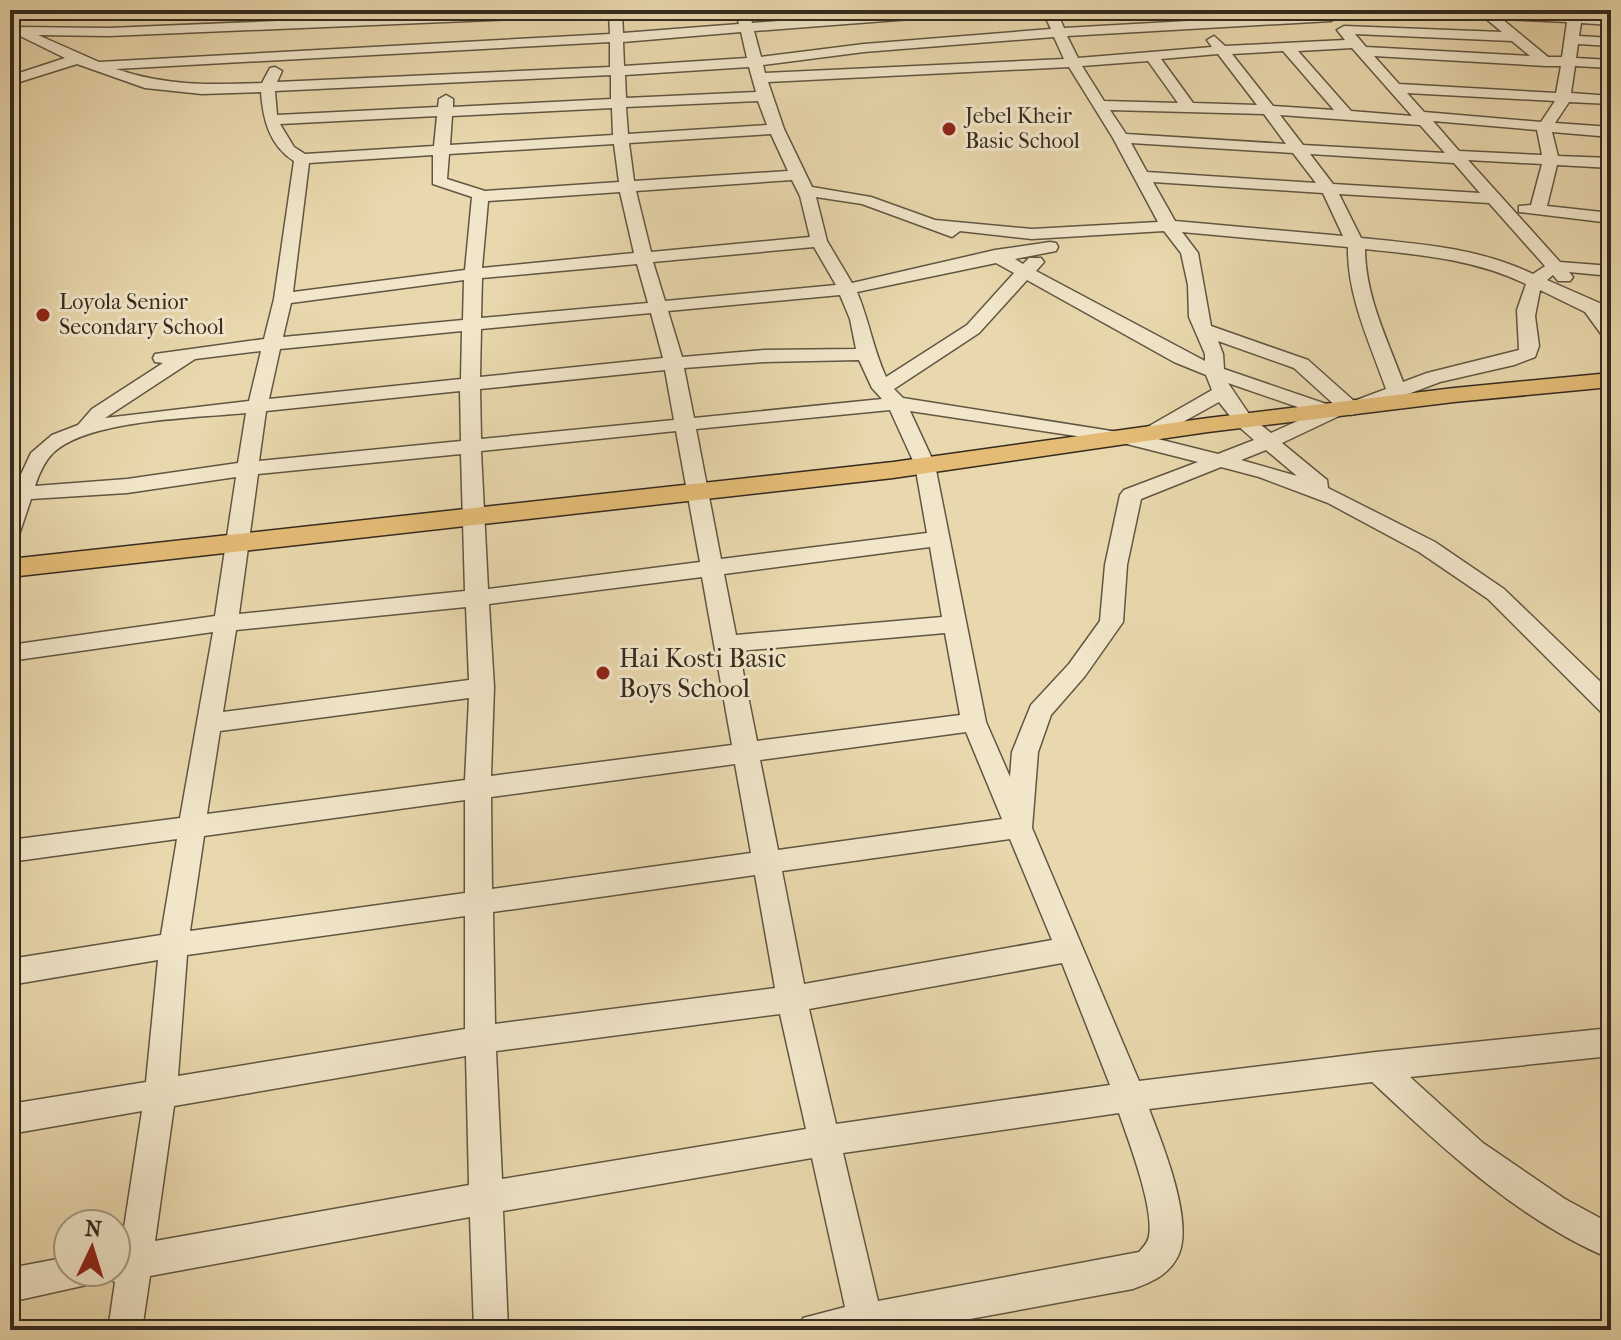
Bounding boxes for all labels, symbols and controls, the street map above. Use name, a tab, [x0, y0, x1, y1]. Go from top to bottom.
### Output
place label: Jebel Kheir Basic School	[963, 103, 1080, 154]
marker: Jebel Kheir Basic School	[940, 120, 958, 138]
place label: Loyola Senior Secondary School	[59, 289, 224, 340]
marker: Loyola Senior Secondary School	[34, 306, 52, 324]
place label: Hai Kosti Basic Boys School	[619, 643, 786, 704]
marker: Hai Kosti Basic Boys School	[594, 664, 612, 682]
north arrow	[52, 1208, 132, 1288]
text: N	[84, 1215, 103, 1243]

